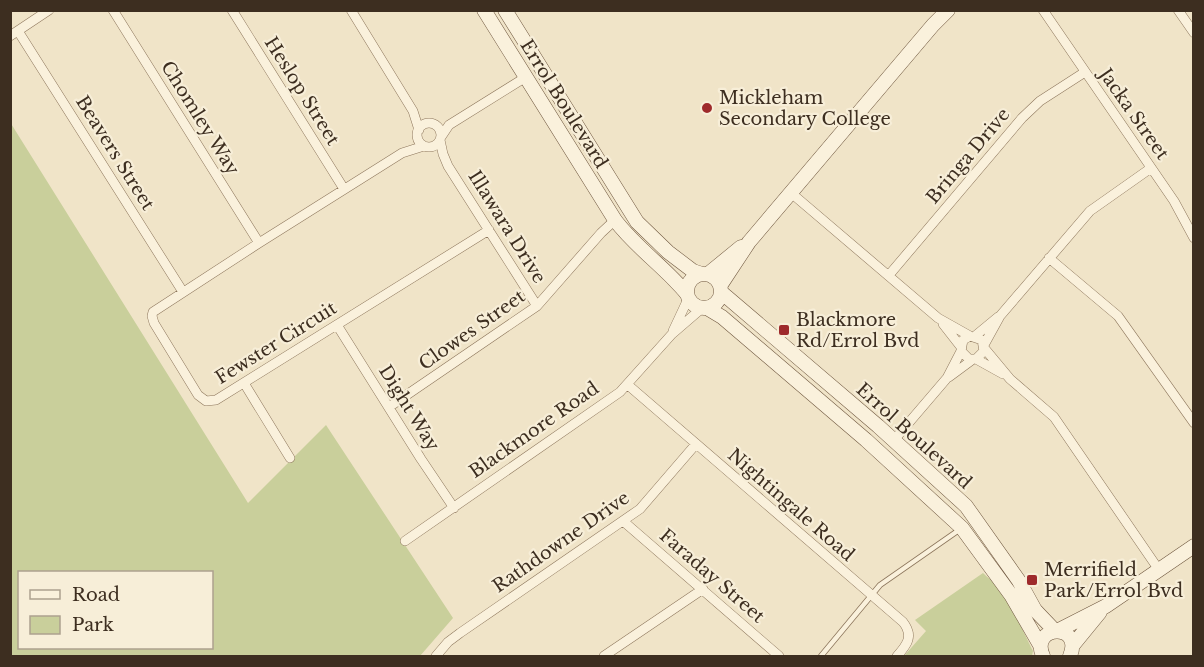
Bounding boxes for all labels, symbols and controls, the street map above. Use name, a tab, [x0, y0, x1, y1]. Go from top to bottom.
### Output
street label: Heslop Street	[260, 33, 344, 150]
street label: Errol Boulevard	[516, 36, 612, 172]
street label: Chomley Way	[156, 57, 244, 179]
street label: Jacka Street	[1093, 63, 1174, 164]
place label: Mickleham Secondary College	[719, 87, 891, 130]
street label: Beavers Street	[71, 92, 159, 214]
marker: Mickleham Secondary College	[700, 101, 714, 115]
street label: Bringa Drive	[922, 104, 1014, 208]
street label: Illawara Drive	[464, 167, 550, 287]
street label: Clowes Street	[415, 285, 529, 375]
street label: Fewster Circuit	[211, 297, 341, 389]
place label: Blackmore Rd/Errol Bvd	[796, 309, 919, 352]
marker: Blackmore Rd/Errol Bvd	[777, 323, 791, 337]
street label: Dight Way	[374, 361, 444, 455]
street label: Blackmore Road	[465, 377, 603, 483]
street label: Errol Boulevard	[852, 378, 976, 494]
street label: Nightingale Road	[723, 444, 859, 566]
street label: Rathdowne Drive	[489, 487, 633, 597]
street label: Faraday Street	[655, 524, 769, 628]
place label: Merrifield Park/Errol Bvd	[1044, 559, 1183, 602]
legend	[18, 571, 213, 649]
marker: Merrifield Park/Errol Bvd	[1025, 573, 1039, 587]
text: Road	[72, 584, 120, 606]
text: Park	[72, 614, 114, 636]

